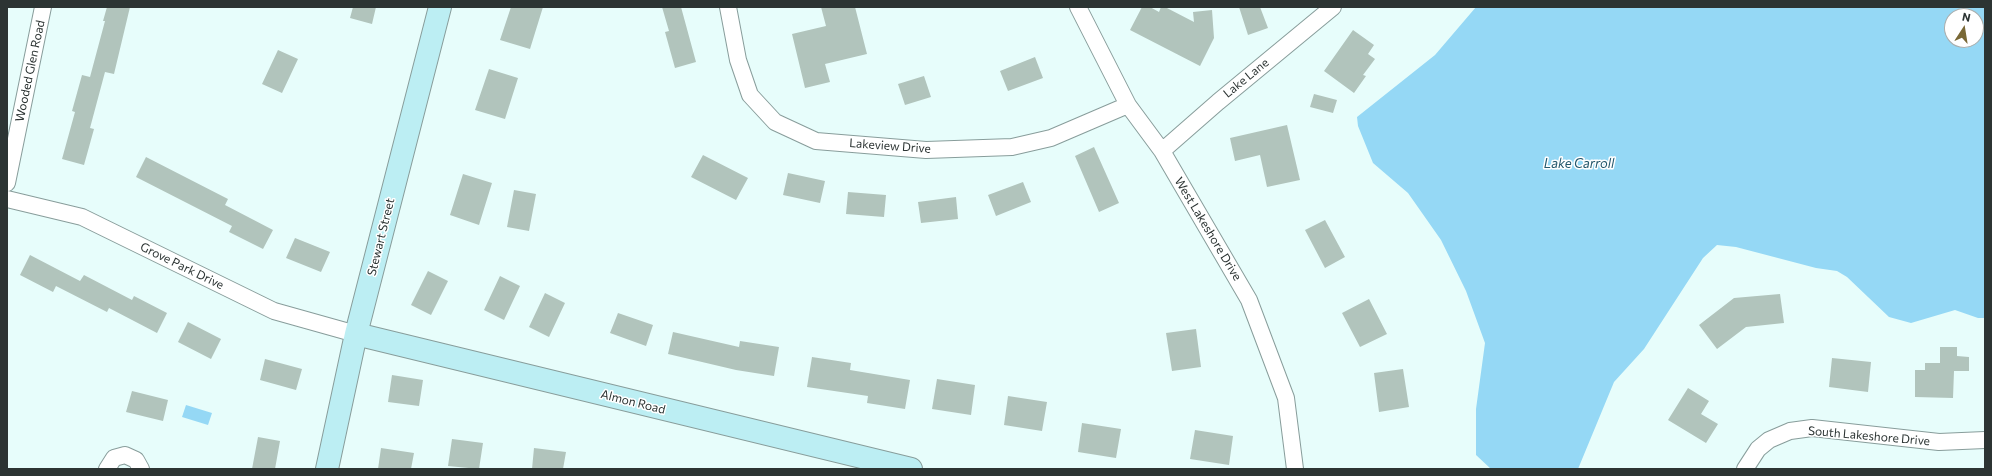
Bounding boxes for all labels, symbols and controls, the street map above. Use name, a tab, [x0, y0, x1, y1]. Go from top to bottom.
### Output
north arrow	[1944, 8, 1984, 48]
text: N	[1961, 10, 1972, 24]
street label: Wooded Glen Road	[12, 19, 48, 123]
street label: Lake Lane	[1220, 55, 1272, 101]
street label: Lakeview Drive	[849, 136, 931, 156]
water label: Lake Carroll	[1544, 156, 1614, 172]
street label: West Lakeshore Drive	[1171, 175, 1245, 283]
street label: Stewart Street	[364, 197, 398, 277]
street label: Grove Park Drive	[138, 240, 226, 292]
street label: Almon Road	[599, 387, 667, 417]
street label: South Lakeshore Drive	[1807, 423, 1931, 449]

